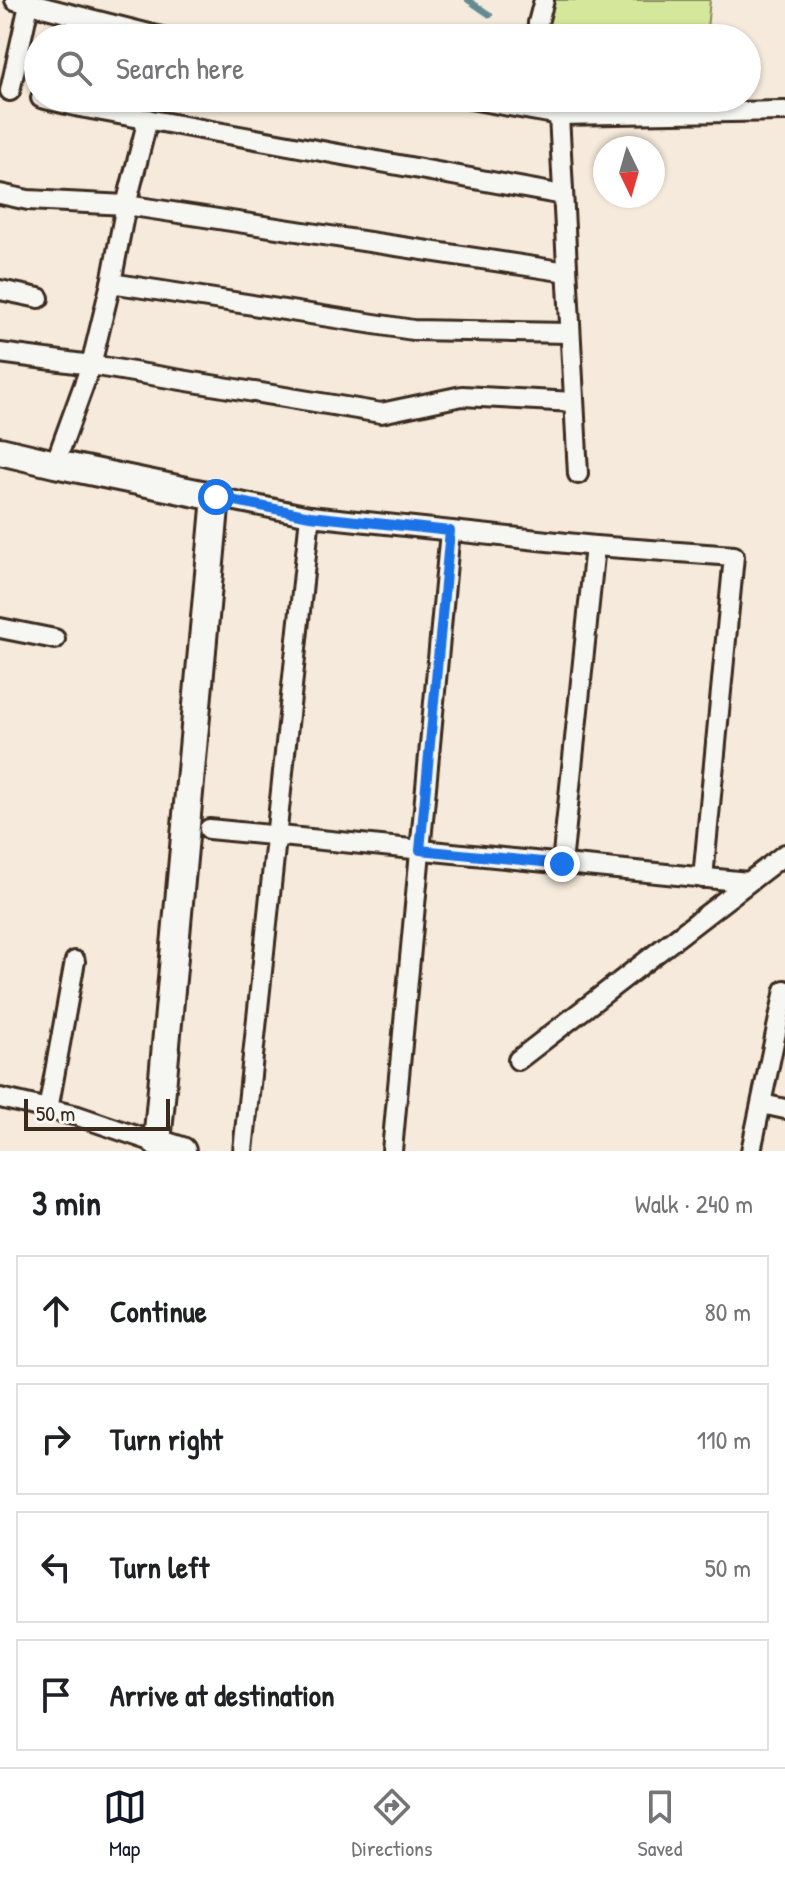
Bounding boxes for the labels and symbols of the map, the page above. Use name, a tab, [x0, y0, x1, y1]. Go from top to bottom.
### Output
north arrow	[593, 136, 665, 208]
route start	[198, 479, 234, 515]
route end	[544, 846, 580, 882]
scale bar	[24, 1095, 170, 1131]

